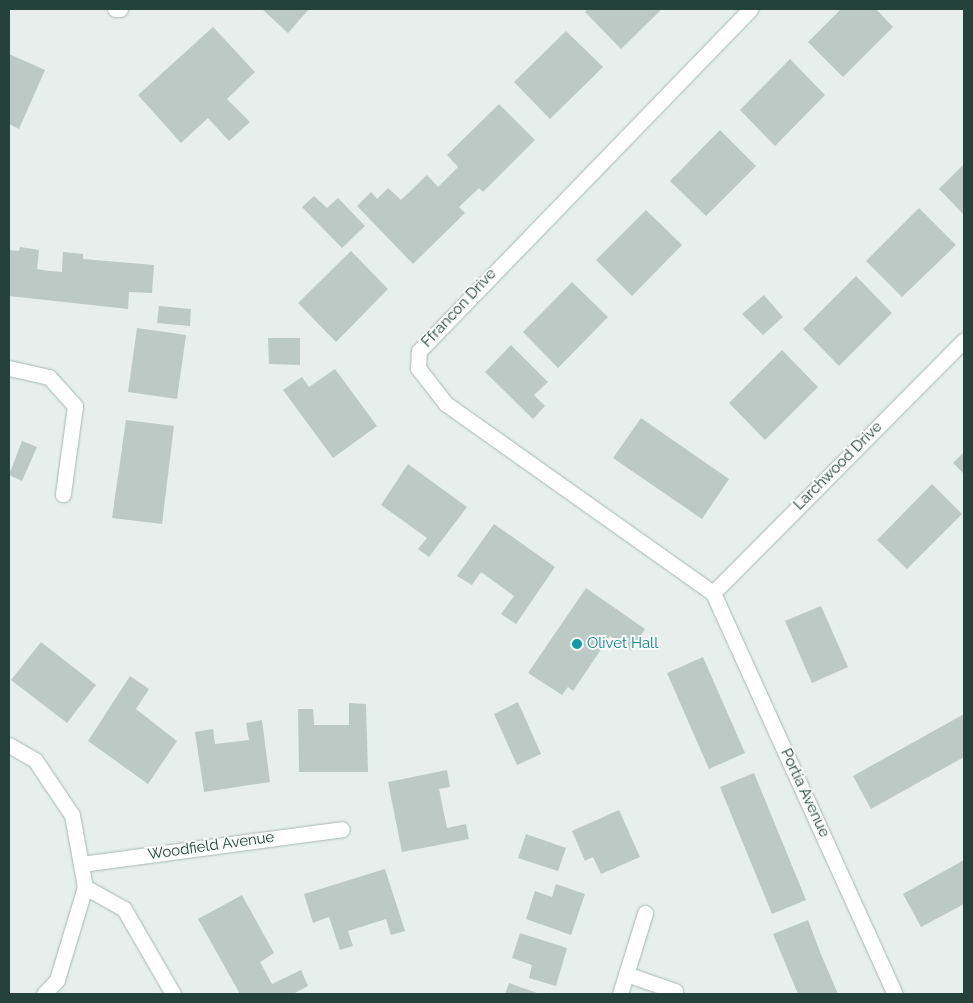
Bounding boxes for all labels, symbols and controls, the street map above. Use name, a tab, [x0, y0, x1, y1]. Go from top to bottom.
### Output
street label: Ffrancon Drive	[418, 265, 500, 351]
street label: Larchwood Drive	[790, 418, 886, 514]
place label: Olivet Hall	[587, 635, 658, 653]
marker: Olivet Hall	[571, 638, 583, 650]
street label: Portia Avenue	[776, 746, 834, 840]
street label: Woodfield Avenue	[146, 828, 276, 864]

